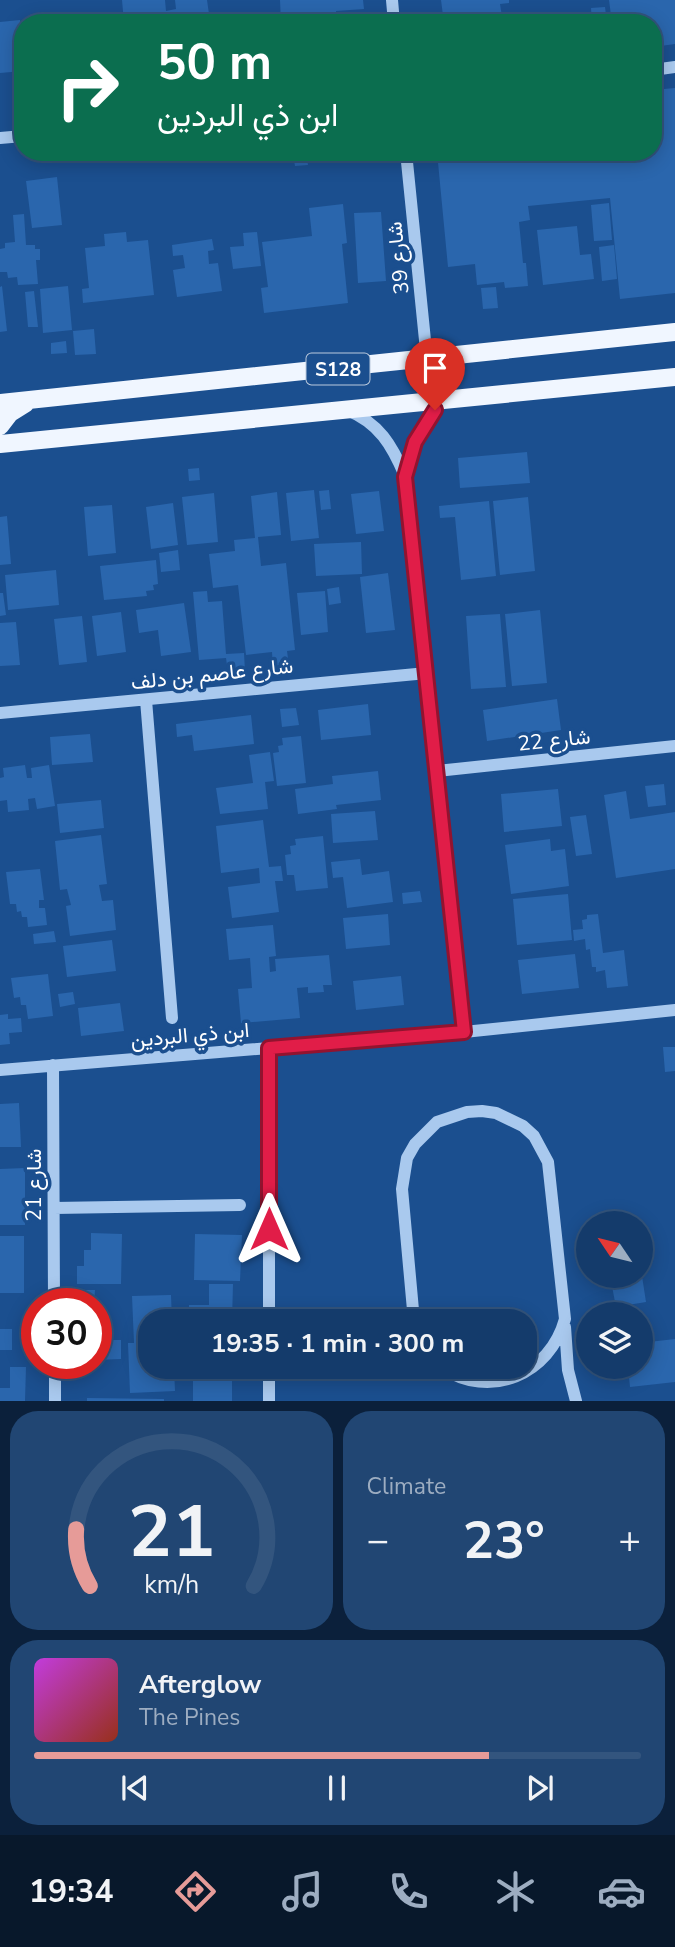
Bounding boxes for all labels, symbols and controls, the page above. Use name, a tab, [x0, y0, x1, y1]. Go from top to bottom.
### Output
text: 50 m	[157, 29, 272, 96]
icon: right	[42, 42, 133, 133]
text: ابن ذي البردين	[157, 94, 338, 137]
street label: شارع 39	[380, 220, 416, 296]
pin	[405, 338, 465, 410]
icon: arrive	[416, 349, 454, 387]
road number: S128	[306, 354, 370, 384]
street label: شارع عاصم بن دلف	[130, 652, 294, 696]
street label: شارع 22	[516, 722, 592, 758]
street label: ابن ذي البردين	[130, 1016, 251, 1057]
street label: شارع 21	[20, 1149, 48, 1221]
position arrow	[232, 1192, 306, 1266]
north arrow	[576, 1211, 653, 1288]
map controls	[576, 1211, 653, 1379]
speed limit sign: 30	[21, 1288, 112, 1379]
button: layers	[576, 1302, 653, 1379]
text: 19:35 · 1 min · 300 m	[211, 1326, 464, 1361]
text: Climate	[367, 1471, 446, 1502]
text: 21	[128, 1483, 215, 1583]
text: 23°	[463, 1505, 545, 1576]
text: −	[367, 1515, 389, 1566]
text: +	[618, 1515, 641, 1566]
text: km/h	[144, 1568, 199, 1602]
text: Afterglow	[139, 1667, 262, 1702]
text: The Pines	[139, 1702, 240, 1733]
icon: previous	[116, 1769, 154, 1807]
icon: pause	[318, 1769, 356, 1807]
icon: next	[521, 1769, 559, 1807]
icon: directions	[171, 1867, 220, 1916]
icon: music	[278, 1867, 327, 1916]
icon: phone	[384, 1867, 433, 1916]
icon: climate	[491, 1867, 540, 1916]
icon: car	[597, 1867, 646, 1916]
text: 19:34	[29, 1870, 114, 1913]

